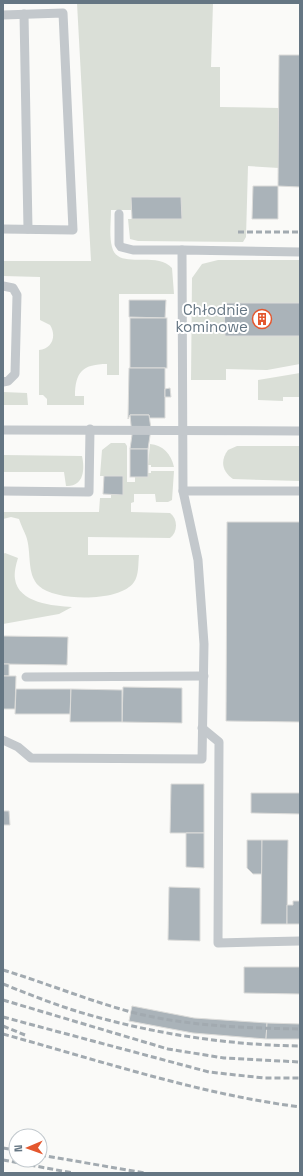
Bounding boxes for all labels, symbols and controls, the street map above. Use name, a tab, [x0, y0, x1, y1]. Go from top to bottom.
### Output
place label: Chłodnie kominowe	[175, 300, 248, 336]
building icon: Chłodnie kominowe	[251, 308, 273, 330]
north arrow	[8, 1128, 48, 1168]
text: N	[11, 1144, 25, 1152]

